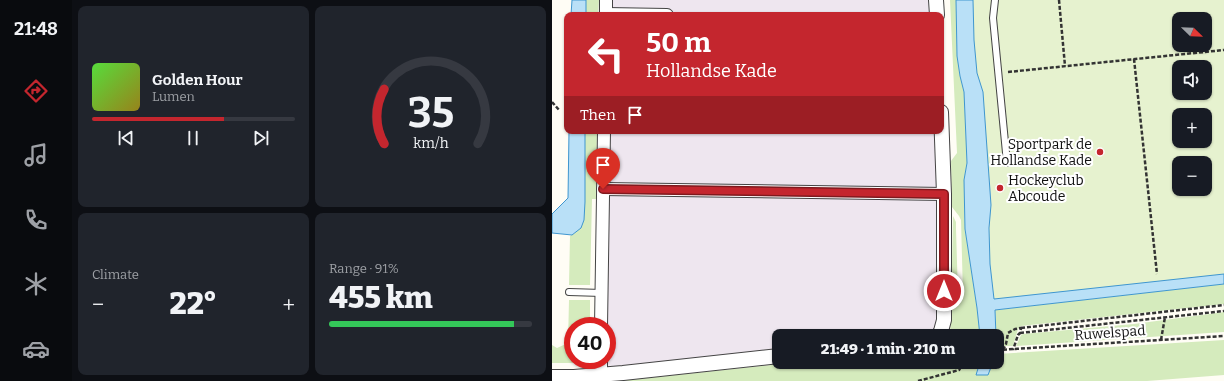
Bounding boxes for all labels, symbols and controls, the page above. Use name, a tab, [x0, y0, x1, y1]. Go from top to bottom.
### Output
north arrow	[1172, 12, 1212, 52]
map controls	[1172, 12, 1212, 196]
text: 21:48	[14, 18, 58, 40]
text: 50 m	[646, 26, 711, 59]
icon: left	[580, 28, 632, 80]
text: Hollandse Kade	[646, 60, 777, 82]
button: sound	[1172, 60, 1212, 100]
text: Golden Hour	[152, 71, 243, 89]
icon: directions	[22, 77, 50, 105]
text: 35	[407, 88, 454, 138]
text: Lumen	[152, 89, 195, 104]
icon: arrive	[624, 104, 646, 126]
text: Then	[580, 106, 616, 124]
button: +	[1172, 108, 1212, 148]
icon: previous	[115, 127, 137, 149]
icon: pause	[182, 127, 204, 149]
icon: next	[250, 127, 272, 149]
text: km/h	[413, 135, 448, 152]
place label: Sportpark de Hollandse Kade	[990, 136, 1092, 169]
icon: music	[22, 141, 50, 169]
marker: Sportpark de Hollandse Kade	[1095, 147, 1105, 157]
pin	[586, 148, 620, 189]
icon: arrive	[592, 154, 614, 176]
button: −	[1172, 156, 1212, 196]
place label: Hockeyclub Abcoude	[1008, 172, 1084, 205]
marker: Hockeyclub Abcoude	[995, 183, 1005, 193]
icon: phone	[22, 206, 50, 234]
text: Range · 91%	[329, 261, 399, 276]
text: Climate	[92, 267, 139, 282]
icon: climate	[22, 270, 50, 298]
position arrow	[923, 270, 965, 312]
text: 455 km	[329, 280, 432, 316]
text: 22°	[170, 286, 217, 322]
text: −	[92, 291, 104, 318]
text: +	[282, 291, 295, 318]
speed limit sign: 40	[564, 317, 616, 369]
street label: Ruwelspad	[1074, 322, 1146, 344]
icon: car	[22, 335, 50, 363]
text: 21:49 · 1 min · 210 m	[821, 340, 955, 358]

